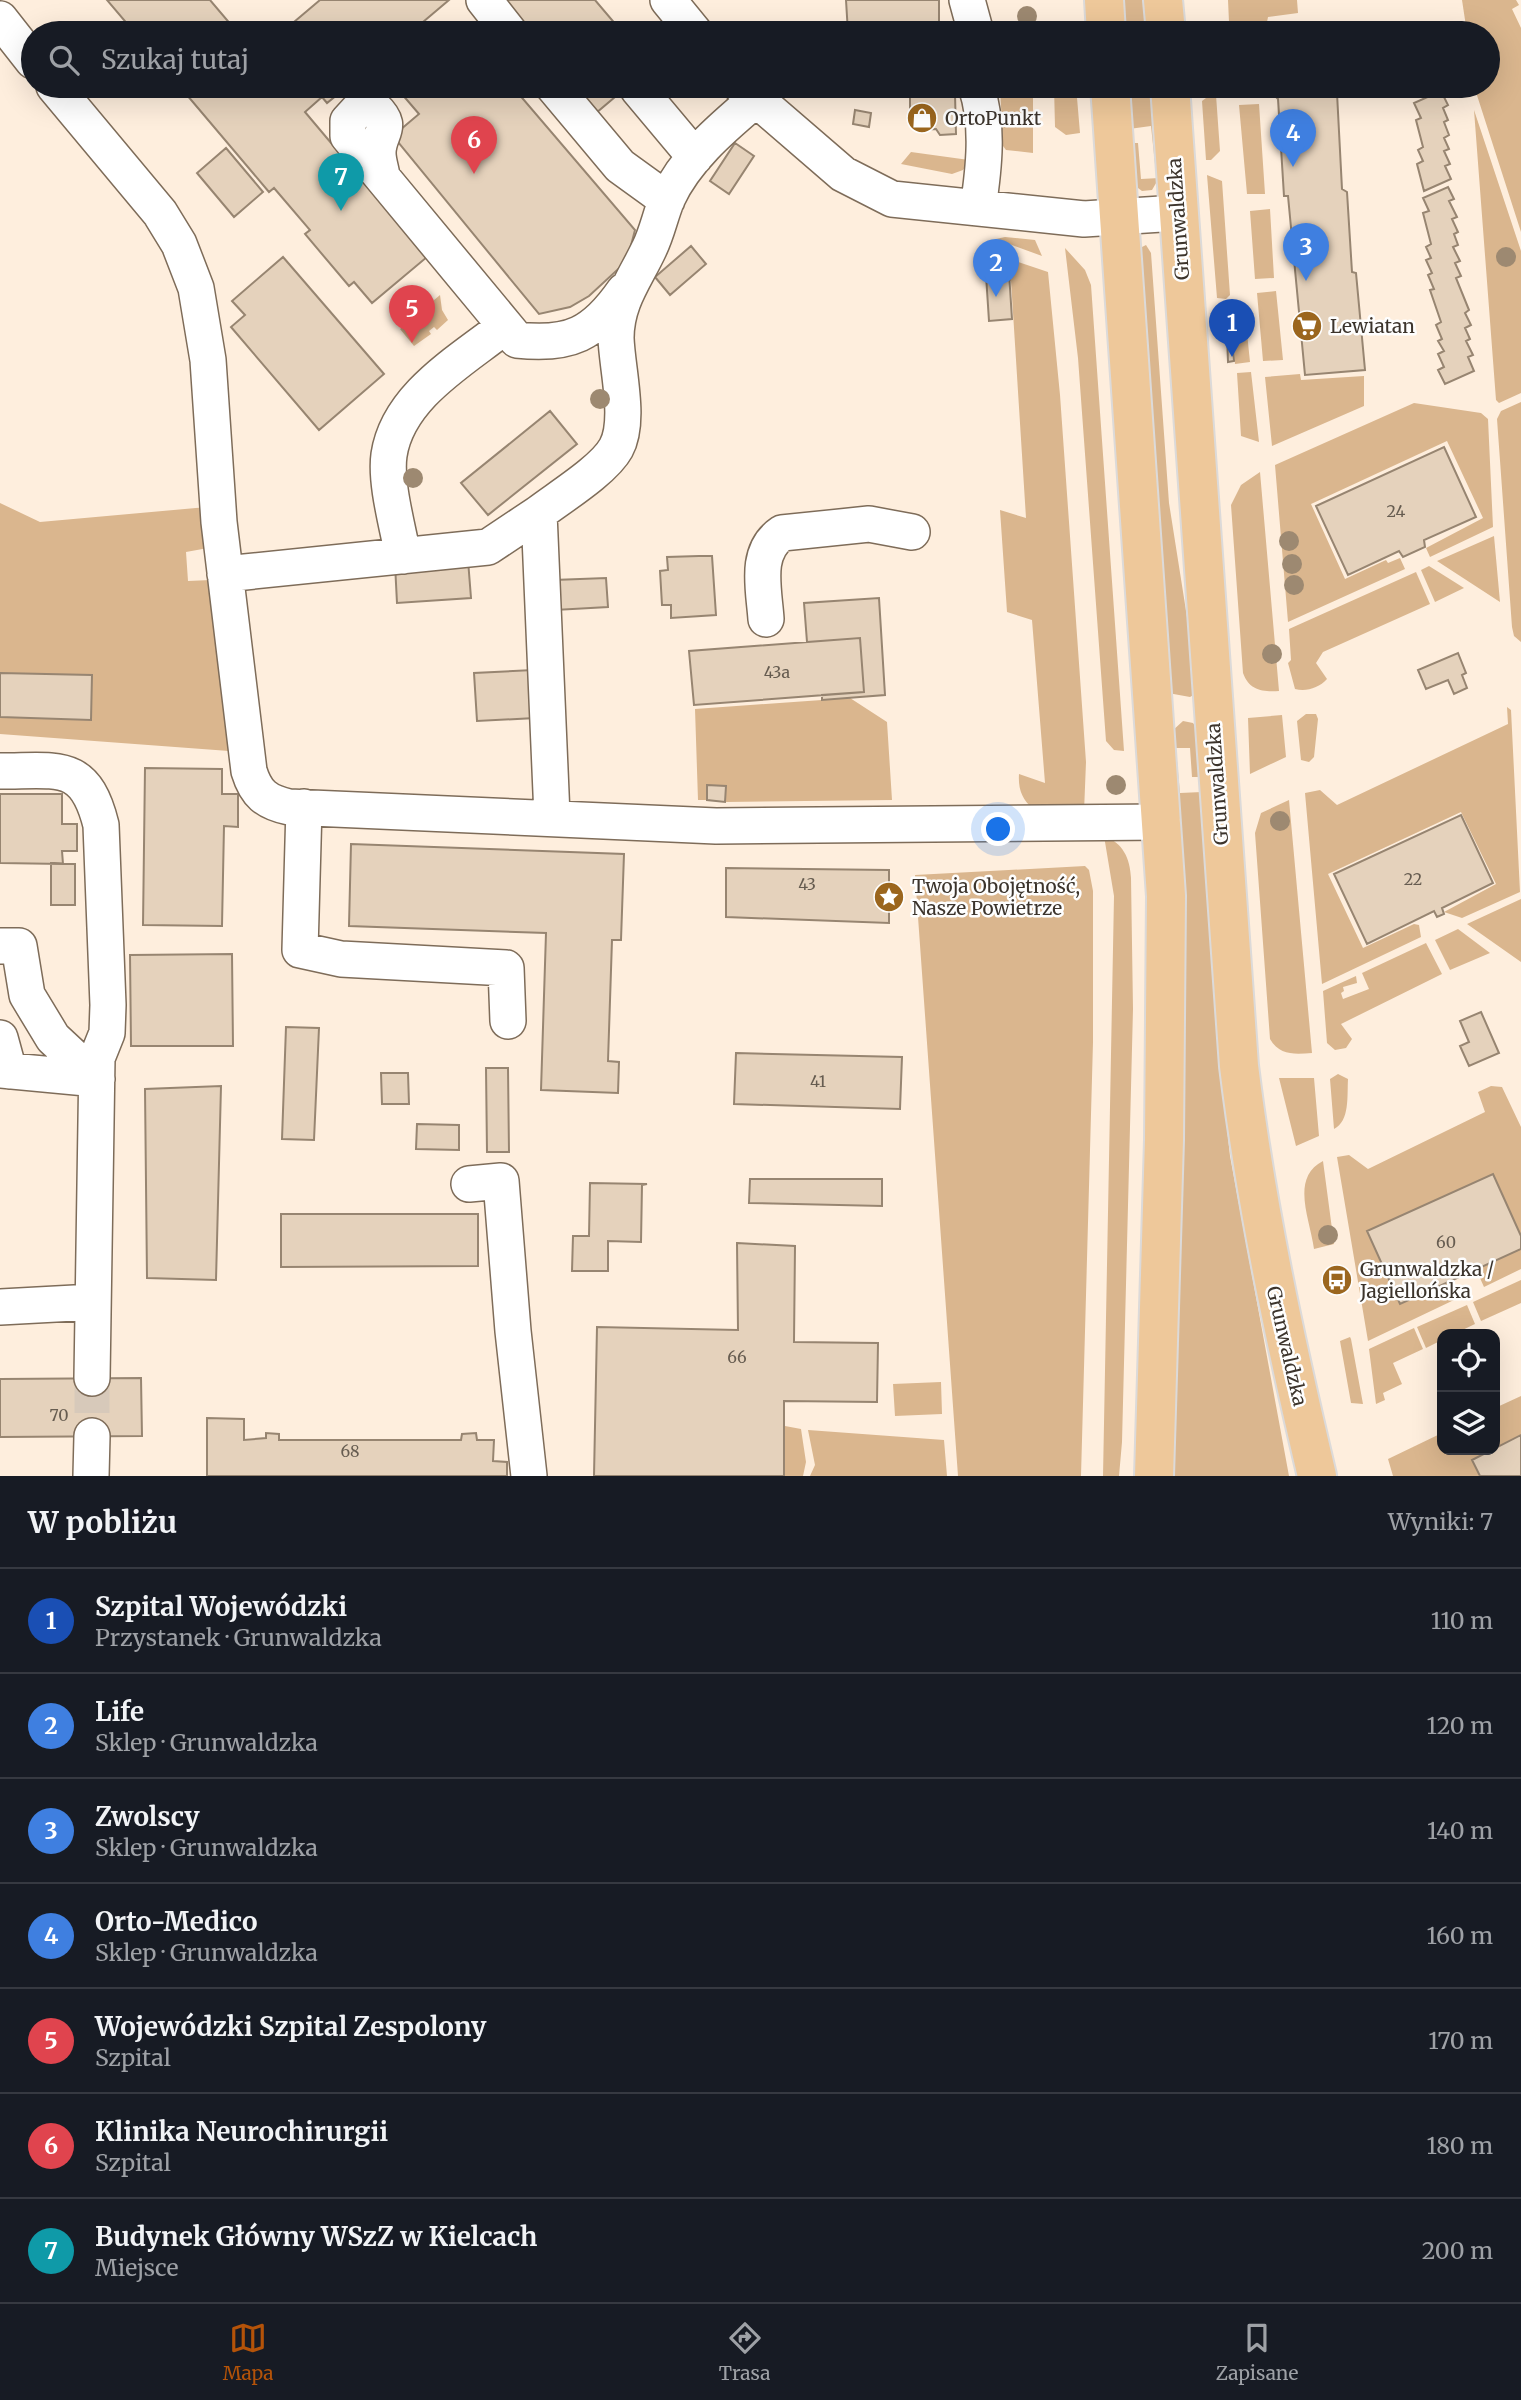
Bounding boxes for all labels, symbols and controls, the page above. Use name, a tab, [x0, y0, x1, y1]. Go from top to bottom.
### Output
search box	[21, 21, 1500, 98]
icon: search	[45, 41, 83, 79]
text: Szukaj tutaj	[101, 43, 249, 76]
shop icon: OrtoPunkt	[905, 101, 939, 135]
place label: OrtoPunkt	[945, 106, 1042, 130]
pin: 4	[1270, 109, 1316, 167]
pin: 6	[451, 116, 497, 174]
pin: 7	[318, 153, 364, 211]
street label: Grunwaldzka	[1162, 157, 1194, 281]
pin: 3	[1283, 223, 1329, 281]
pin: 2	[973, 239, 1019, 297]
pin: 5	[389, 285, 435, 343]
pin: 1	[1209, 299, 1255, 357]
supermarket icon: Lewiatan	[1290, 309, 1324, 343]
place label: Lewiatan	[1330, 314, 1415, 338]
house number: 24	[1387, 501, 1406, 521]
house number: 43a	[764, 662, 791, 682]
street label: Grunwaldzka	[1201, 722, 1233, 846]
your location	[981, 812, 1015, 846]
house number: 22	[1404, 869, 1422, 889]
house number: 43	[798, 874, 816, 894]
place label: Twoja Obojętność, Nasze Powietrze	[912, 874, 1080, 920]
place icon: Twoja Obojętność, Nasze Powietrze	[872, 880, 906, 914]
house number: 41	[810, 1071, 826, 1091]
house number: 60	[1436, 1232, 1456, 1252]
place label: Grunwaldzka / Jagiellońska	[1359, 1257, 1494, 1303]
bus stop icon: Grunwaldzka / Jagiellońska	[1320, 1263, 1354, 1297]
street label: Grunwaldzka	[1262, 1284, 1312, 1408]
map controls	[1437, 1329, 1500, 1455]
button: locate	[1437, 1329, 1500, 1392]
house number: 66	[727, 1347, 747, 1367]
button: layers	[1437, 1392, 1500, 1455]
house number: 70	[50, 1405, 69, 1425]
house number: 68	[340, 1441, 360, 1461]
text: W pobliżu	[28, 1503, 177, 1541]
text: Wyniki: 7	[1388, 1507, 1493, 1536]
text: Szpital Wojewódzki	[95, 1590, 347, 1623]
text: 1	[46, 1606, 56, 1635]
text: 110 m	[1431, 1606, 1493, 1635]
text: Przystanek · Grunwaldzka	[95, 1623, 382, 1652]
text: Life	[95, 1695, 144, 1728]
text: 2	[44, 1711, 58, 1740]
text: 120 m	[1427, 1711, 1493, 1740]
text: Sklep · Grunwaldzka	[95, 1728, 318, 1757]
text: Zwolscy	[95, 1800, 200, 1833]
text: 3	[44, 1816, 58, 1845]
text: 140 m	[1427, 1816, 1493, 1845]
text: Sklep · Grunwaldzka	[95, 1833, 318, 1862]
text: Orto-Medico	[95, 1905, 257, 1938]
text: 4	[44, 1921, 58, 1950]
text: 160 m	[1427, 1921, 1493, 1950]
text: Sklep · Grunwaldzka	[95, 1938, 318, 1967]
text: Wojewódzki Szpital Zespolony	[95, 2010, 486, 2043]
text: 5	[44, 2026, 58, 2055]
text: 170 m	[1428, 2026, 1493, 2055]
text: Szpital	[95, 2043, 171, 2072]
text: Klinika Neurochirurgii	[95, 2115, 388, 2148]
text: 6	[44, 2131, 58, 2160]
text: 180 m	[1427, 2131, 1493, 2160]
text: Szpital	[95, 2148, 171, 2177]
text: Budynek Główny WSzZ w Kielcach	[95, 2220, 537, 2253]
text: 7	[44, 2236, 58, 2265]
text: 200 m	[1422, 2236, 1493, 2265]
text: Miejsce	[95, 2253, 179, 2282]
tab: Mapa	[223, 2319, 274, 2385]
tab: Trasa	[719, 2319, 770, 2385]
tab: Zapisane	[1216, 2319, 1298, 2385]

